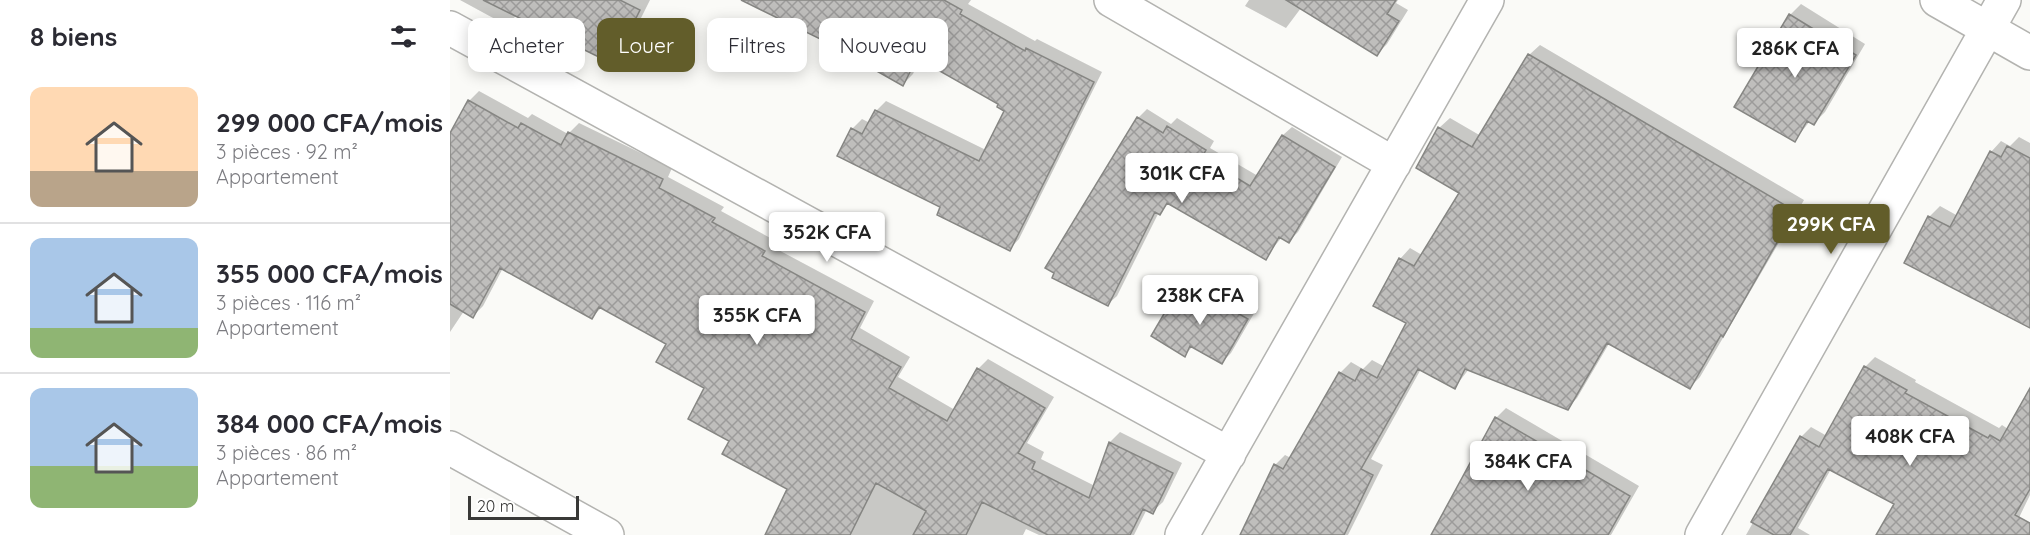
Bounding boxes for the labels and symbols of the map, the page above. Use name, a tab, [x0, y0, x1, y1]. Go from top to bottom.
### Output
pin: 286K CFA	[1733, 28, 1857, 79]
pin: 301K CFA	[1120, 153, 1244, 204]
pin: 299K CFA	[1769, 204, 1893, 255]
pin: 352K CFA	[765, 212, 889, 263]
pin: 238K CFA	[1138, 275, 1262, 326]
pin: 355K CFA	[695, 295, 819, 346]
pin: 408K CFA	[1848, 416, 1972, 467]
pin: 384K CFA	[1466, 441, 1590, 492]
scale bar	[468, 493, 579, 520]

